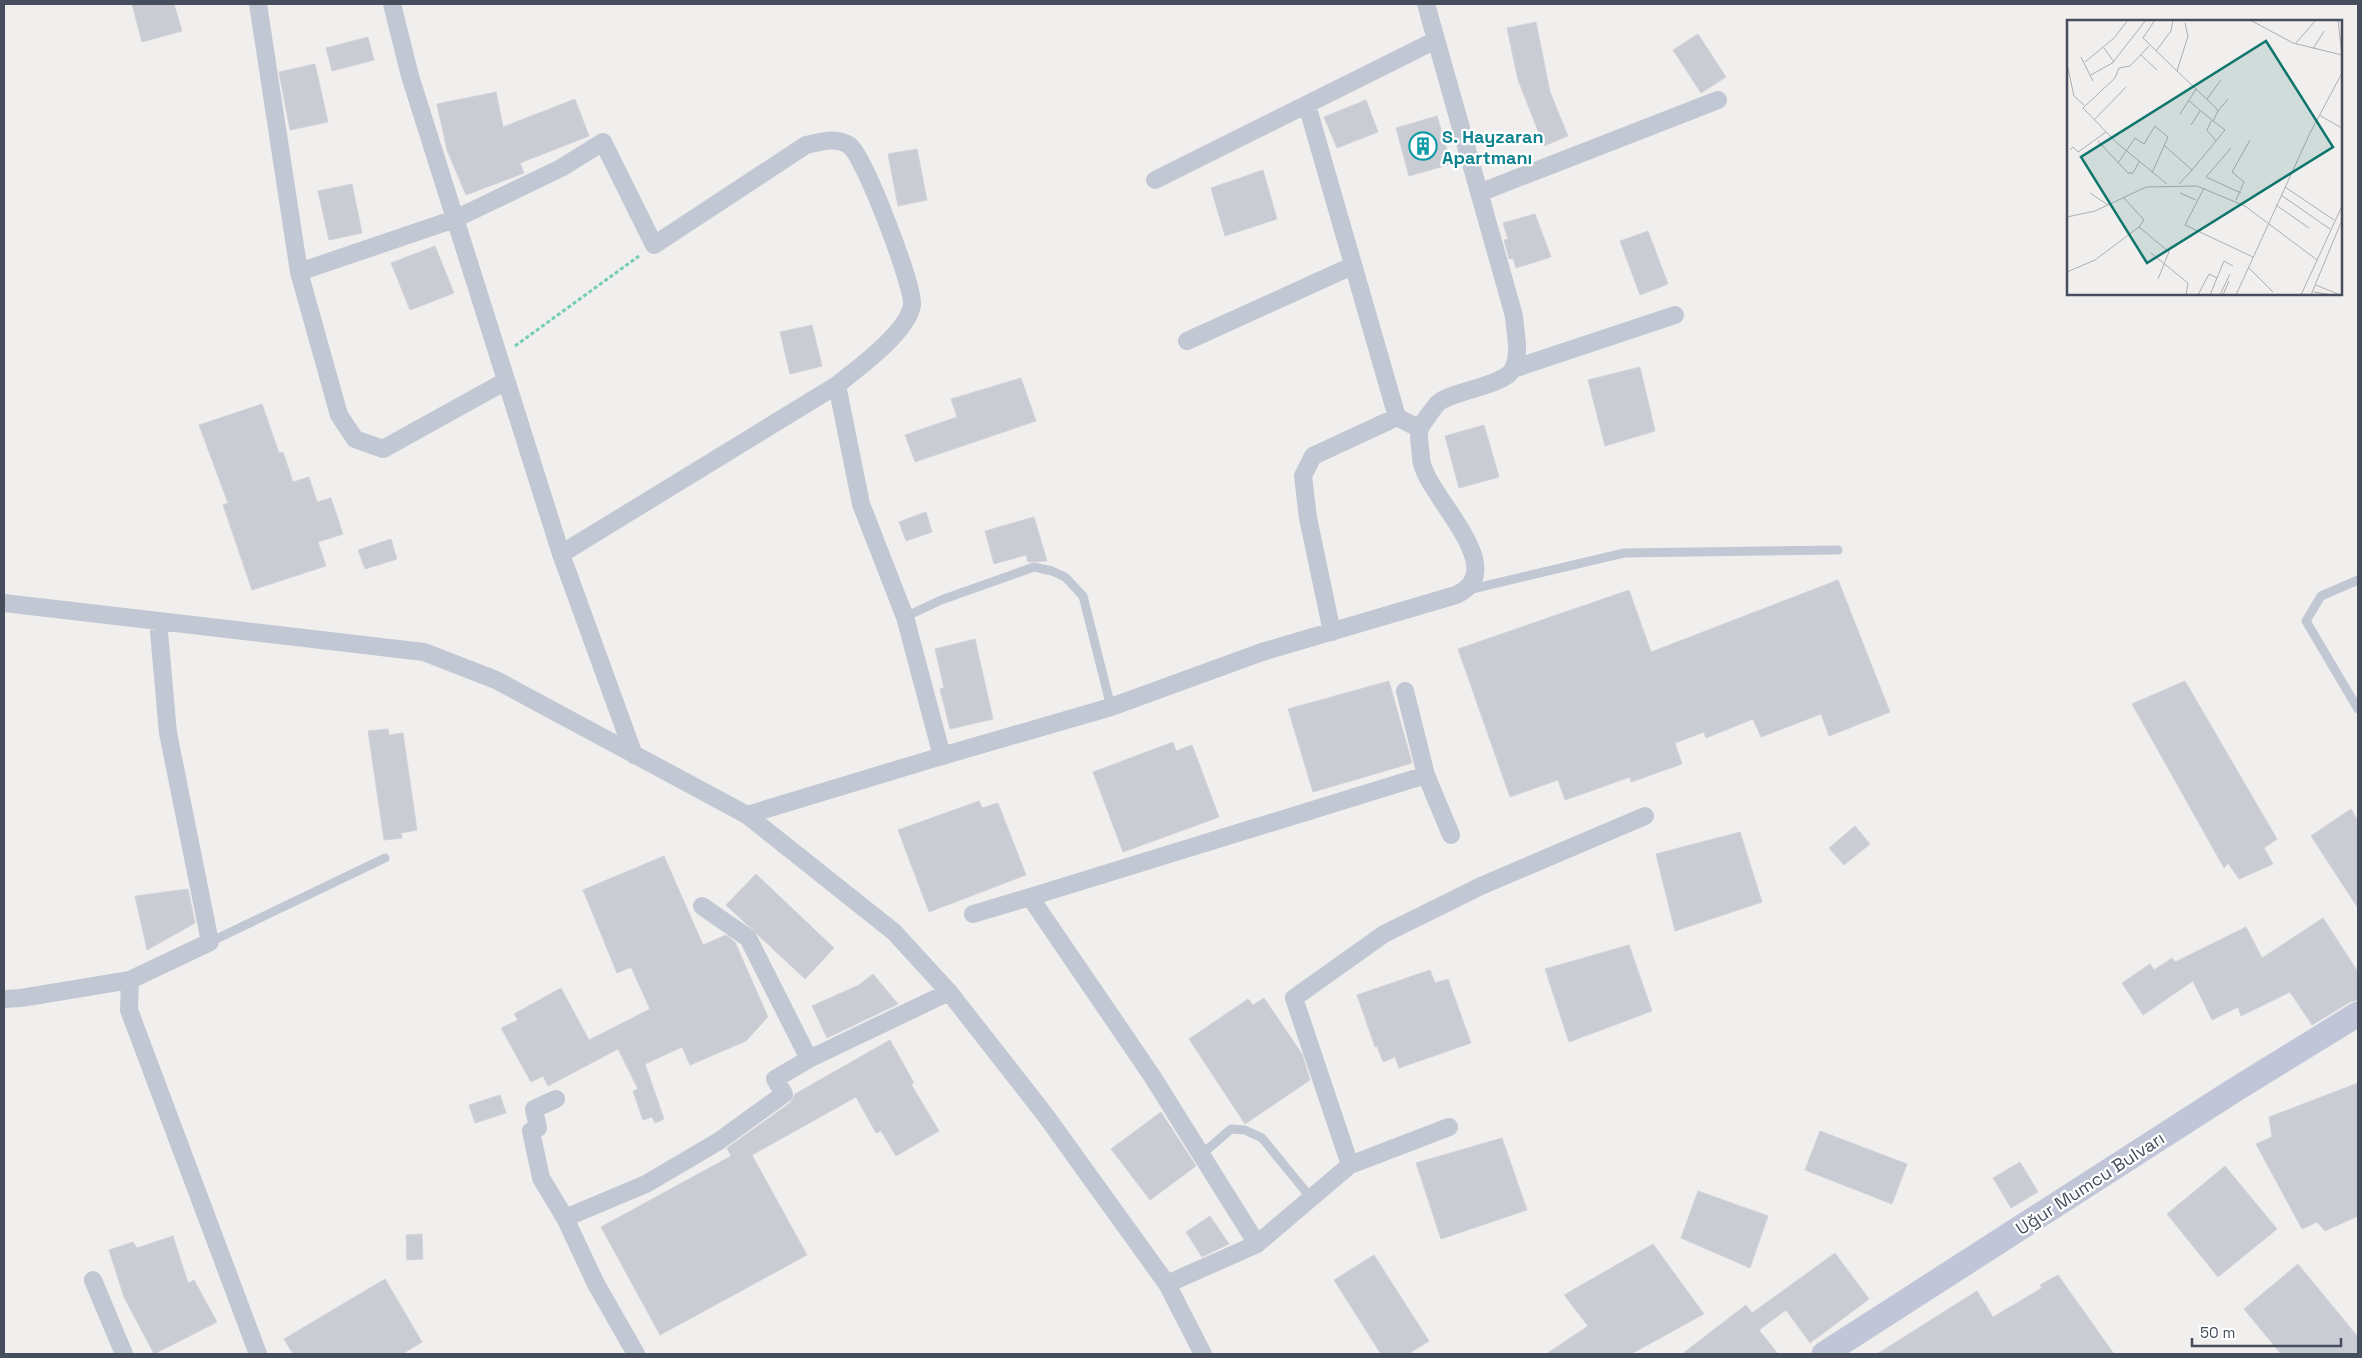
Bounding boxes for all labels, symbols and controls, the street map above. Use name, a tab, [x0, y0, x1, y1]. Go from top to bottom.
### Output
inset map	[2067, 20, 2342, 295]
place label: S. Hayzaran Apartmanı	[1442, 125, 1543, 169]
building icon: S. Hayzaran Apartmanı	[1408, 131, 1438, 161]
street label: Uğur Mumcu Bulvarı	[2011, 1126, 2169, 1240]
scale bar	[2192, 1316, 2341, 1348]
text: 50 m	[2200, 1323, 2235, 1342]

